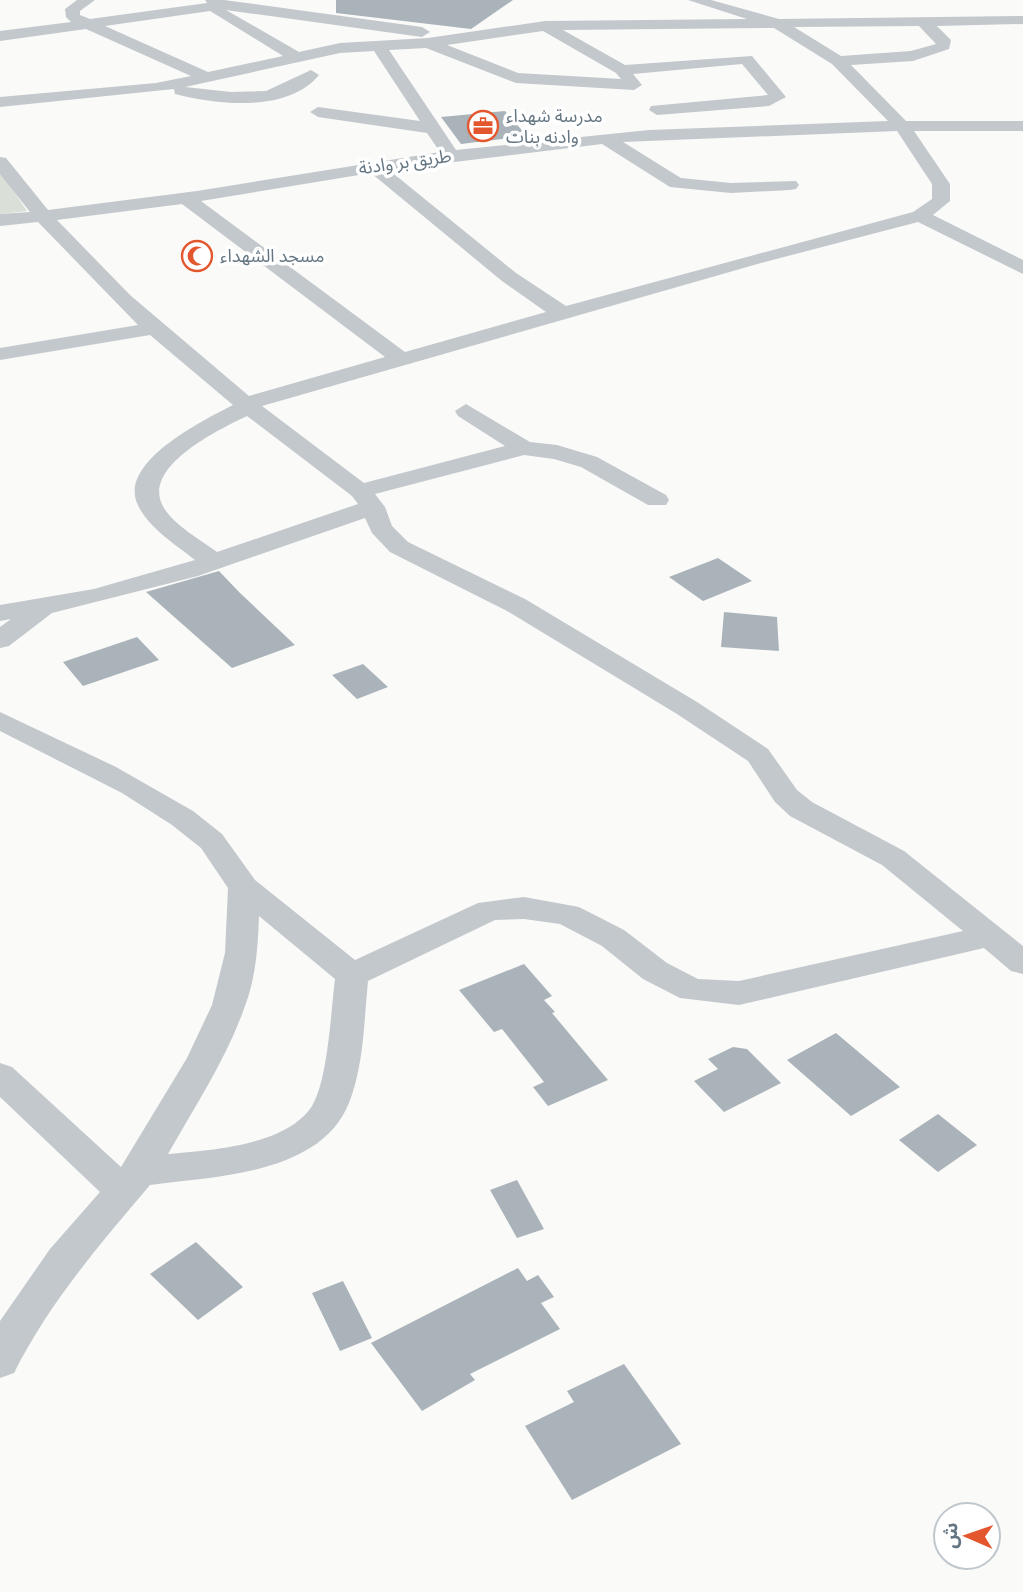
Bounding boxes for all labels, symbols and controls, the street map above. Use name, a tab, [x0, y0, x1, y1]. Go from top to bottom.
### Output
place label: مدرسة شهداء وادنه بنات	[506, 105, 603, 147]
office icon: مدرسة شهداء وادنه بنات	[466, 109, 500, 143]
street label: طريق بر وادنة	[357, 145, 453, 179]
mosque icon: مسجد الشهداء	[180, 239, 214, 273]
place label: مسجد الشهداء	[220, 245, 325, 266]
north arrow	[932, 1501, 1002, 1571]
text: ش	[939, 1522, 962, 1549]

